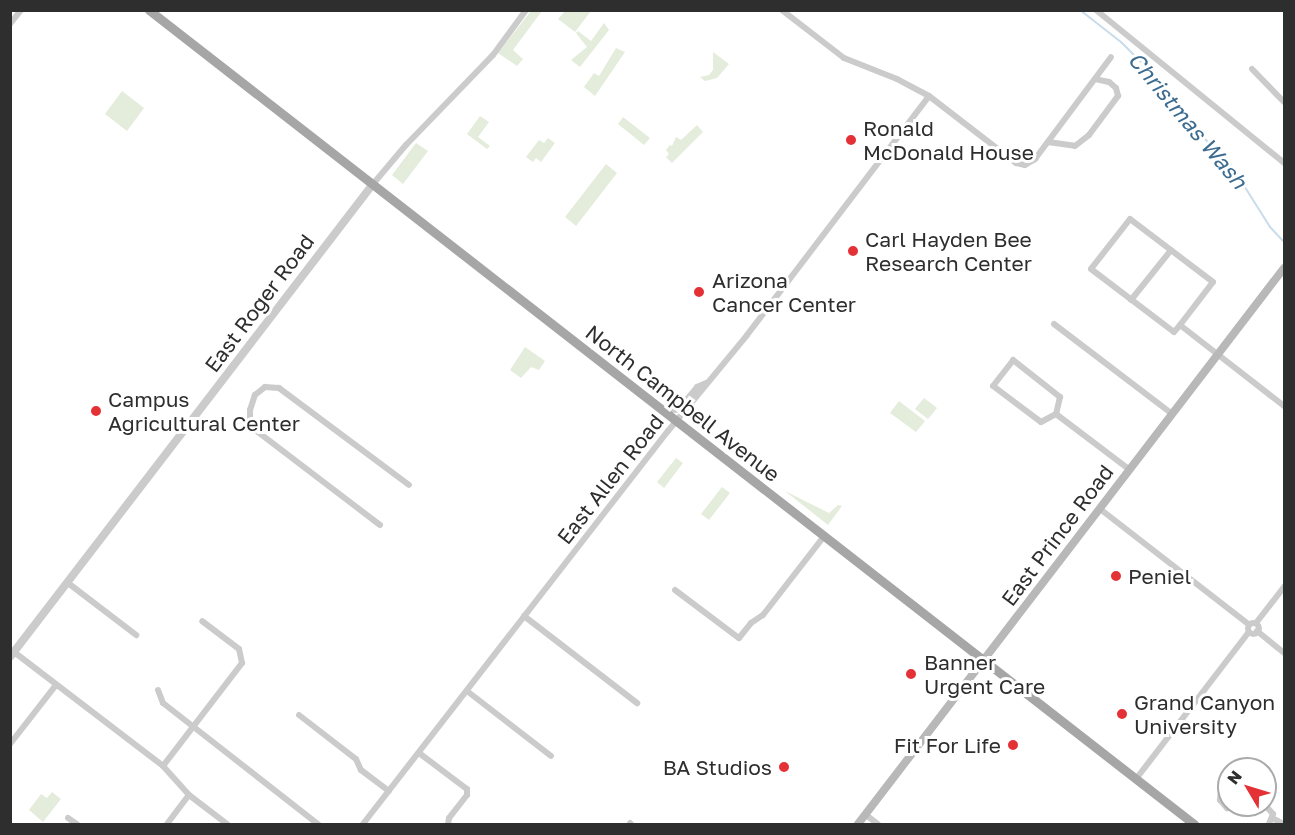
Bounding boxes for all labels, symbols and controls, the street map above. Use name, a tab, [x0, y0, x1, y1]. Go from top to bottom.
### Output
water label: Christmas Wash	[1123, 46, 1253, 194]
place label: Ronald McDonald House	[863, 115, 1034, 165]
marker: Ronald McDonald House	[844, 133, 858, 147]
place label: Carl Hayden Bee Research Center	[865, 226, 1032, 276]
street label: East Roger Road	[199, 229, 319, 377]
marker: Carl Hayden Bee Research Center	[846, 244, 860, 258]
place label: Arizona Cancer Center	[712, 267, 856, 317]
marker: Arizona Cancer Center	[690, 283, 708, 301]
street label: North Campbell Avenue	[581, 319, 785, 487]
place label: Campus Agricultural Center	[108, 386, 300, 436]
marker: Campus Agricultural Center	[89, 404, 103, 418]
street label: East Allen Road	[551, 409, 669, 549]
street label: East Prince Road	[996, 460, 1118, 610]
place label: Peniel	[1128, 563, 1191, 589]
marker: Peniel	[1109, 569, 1123, 583]
place label: Banner Urgent Care	[924, 649, 1045, 699]
marker: Banner Urgent Care	[902, 665, 920, 683]
place label: Grand Canyon University	[1134, 689, 1275, 739]
marker: Grand Canyon University	[1115, 707, 1129, 721]
place label: Fit For Life	[894, 732, 1001, 758]
marker: Fit For Life	[1006, 738, 1020, 752]
place label: BA Studios	[663, 754, 772, 780]
north arrow	[1217, 757, 1277, 817]
marker: BA Studios	[777, 760, 791, 774]
text: N	[1223, 766, 1246, 788]

